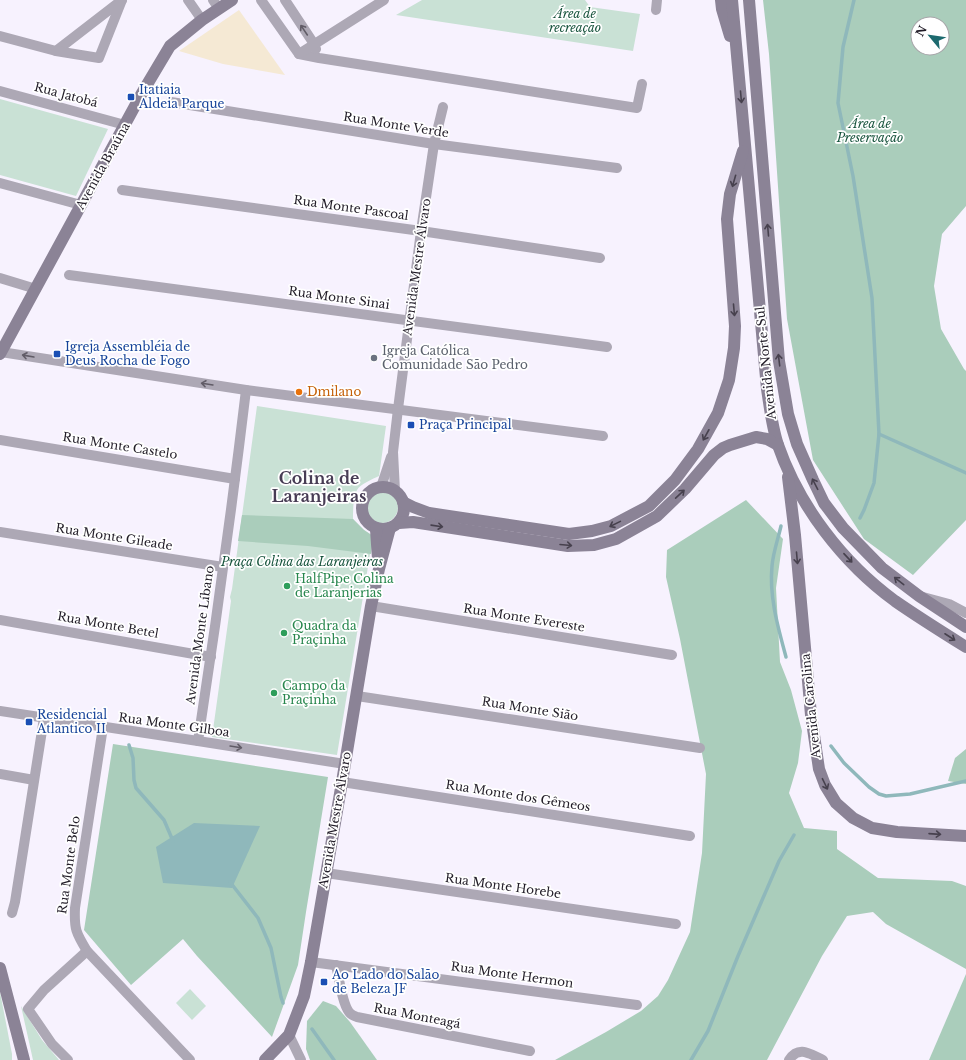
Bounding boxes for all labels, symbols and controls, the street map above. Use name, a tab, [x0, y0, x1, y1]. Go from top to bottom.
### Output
park label: Área de recreação	[549, 5, 601, 35]
north arrow	[910, 16, 950, 56]
text: N	[913, 23, 930, 39]
one-way arrow	[300, 25, 308, 36]
street label: Rua Jatobá	[33, 79, 100, 110]
place label: Itatiaia Aldeia Parque	[138, 82, 224, 111]
one-way arrow	[737, 90, 744, 103]
marker: Itatiaia Aldeia Parque	[126, 92, 136, 102]
street label: Rua Monte Verde	[342, 109, 450, 140]
park label: Área de Preservação	[836, 115, 903, 145]
street label: Avenida Braúna	[72, 119, 133, 213]
one-way arrow	[730, 175, 737, 188]
street label: Rua Monte Pascoal	[292, 192, 410, 223]
street label: Avenida Mestre Álvaro	[398, 197, 434, 337]
one-way arrow	[765, 224, 772, 237]
street label: Rua Monte Sinai	[288, 283, 391, 312]
one-way arrow	[731, 303, 738, 316]
street label: Avenida Norte-Sul	[752, 306, 779, 421]
place label: Igreja Assembléia de Deus Rocha de Fogo	[65, 339, 190, 368]
place label: Igreja Católica Comunidade São Pedro	[382, 343, 528, 372]
marker: Igreja Assembléia de Deus Rocha de Fogo	[52, 349, 62, 359]
one-way arrow	[22, 352, 35, 360]
marker: Igreja Católica Comunidade São Pedro	[369, 353, 379, 363]
one-way arrow	[775, 354, 783, 367]
one-way arrow	[201, 380, 214, 388]
place label: Dmilano	[307, 384, 361, 399]
marker: Dmilano	[294, 387, 304, 397]
place label: Praça Principal	[419, 417, 512, 432]
marker: Praça Principal	[406, 420, 416, 430]
street label: Rua Monte Castelo	[62, 429, 179, 462]
one-way arrow	[702, 429, 709, 441]
district label: Colina de Laranjeiras	[271, 468, 367, 506]
one-way arrow	[811, 479, 818, 491]
one-way arrow	[675, 489, 685, 499]
street label: Rua Monte Gileade	[55, 520, 174, 553]
one-way arrow	[609, 521, 621, 528]
one-way arrow	[430, 522, 443, 530]
one-way arrow	[559, 542, 572, 549]
one-way arrow	[794, 551, 801, 564]
one-way arrow	[843, 553, 853, 563]
park label: Praça Colina das Laranjeiras	[220, 554, 383, 569]
street label: Avenida Monte Líbano	[182, 564, 217, 706]
place label: HalfPipe Colina de Laranjerias	[295, 571, 394, 600]
one-way arrow	[894, 577, 905, 586]
marker: HalfPipe Colina de Laranjerias	[282, 581, 292, 591]
street label: Rua Monte Evereste	[462, 600, 586, 635]
street label: Rua Monte Betel	[56, 608, 160, 641]
place label: Quadra da Praçinha	[292, 618, 357, 647]
marker: Quadra da Praçinha	[279, 628, 289, 638]
one-way arrow	[944, 633, 955, 641]
street label: Avenida Carolina	[797, 652, 824, 760]
place label: Campo da Praçinha	[282, 678, 346, 707]
marker: Campo da Praçinha	[269, 688, 279, 698]
street label: Rua Monte Sião	[481, 693, 580, 724]
place label: Residencial Atlantico II	[36, 707, 107, 736]
street label: Rua Monte Gilboa	[118, 709, 231, 740]
marker: Residencial Atlantico II	[24, 717, 34, 727]
one-way arrow	[229, 743, 242, 751]
street label: Avenida Mestre Álvaro	[314, 750, 354, 890]
street label: Rua Monte dos Gêmeos	[445, 777, 592, 814]
one-way arrow	[822, 777, 829, 789]
street label: Rua Monte Belo	[54, 815, 83, 915]
one-way arrow	[928, 831, 941, 838]
street label: Rua Monte Horebe	[444, 870, 562, 901]
street label: Rua Monte Hermon	[450, 958, 574, 991]
place label: Ao Lado do Salão de Beleza JF	[331, 967, 439, 996]
marker: Ao Lado do Salão de Beleza JF	[319, 977, 329, 987]
street label: Rua Monteagá	[372, 1000, 462, 1031]

